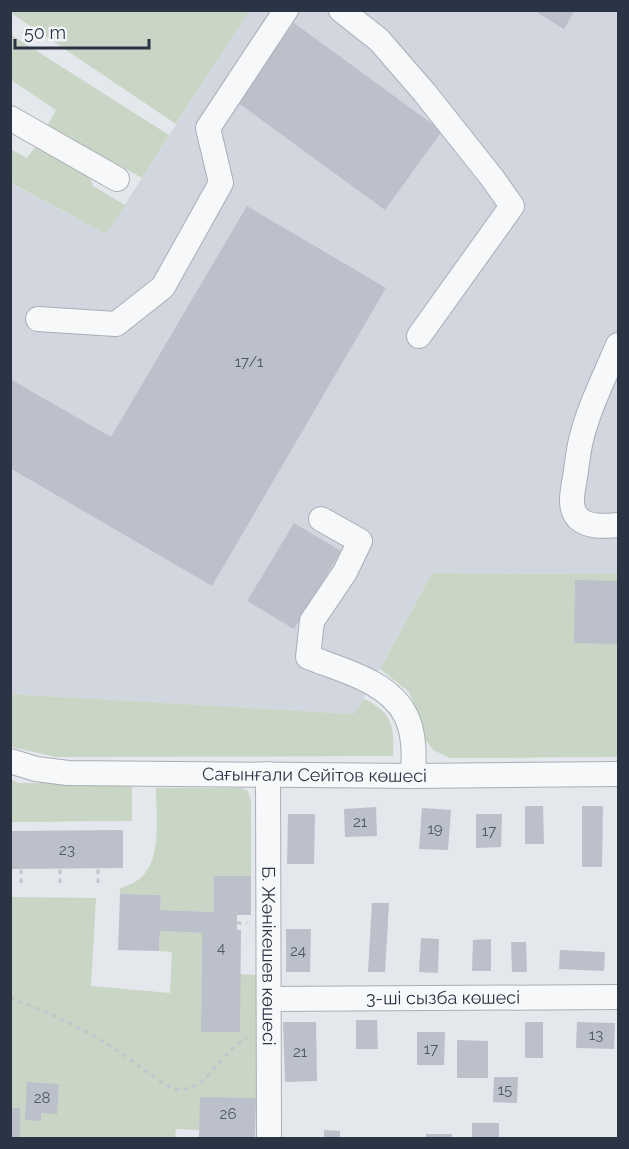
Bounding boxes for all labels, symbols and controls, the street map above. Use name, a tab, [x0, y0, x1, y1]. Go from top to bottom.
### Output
scale bar	[15, 12, 148, 50]
text: 50 m	[24, 22, 66, 43]
house number: 17/1	[235, 353, 264, 371]
street label: Сағынғали Сейітов көшесі	[202, 763, 427, 786]
house number: 21	[353, 813, 368, 831]
house number: 19	[427, 820, 443, 838]
house number: 17	[482, 822, 496, 840]
house number: 23	[59, 841, 75, 859]
street label: Б. Жәнікешев көшесі	[258, 866, 280, 1046]
house number: 4	[217, 939, 225, 957]
house number: 24	[290, 942, 306, 960]
street label: 3-ші сызба көшесі	[366, 987, 520, 1008]
house number: 13	[589, 1026, 603, 1044]
house number: 17	[424, 1040, 438, 1058]
house number: 21	[293, 1043, 308, 1061]
house number: 15	[498, 1081, 512, 1099]
house number: 28	[34, 1089, 50, 1107]
house number: 26	[220, 1105, 236, 1123]

